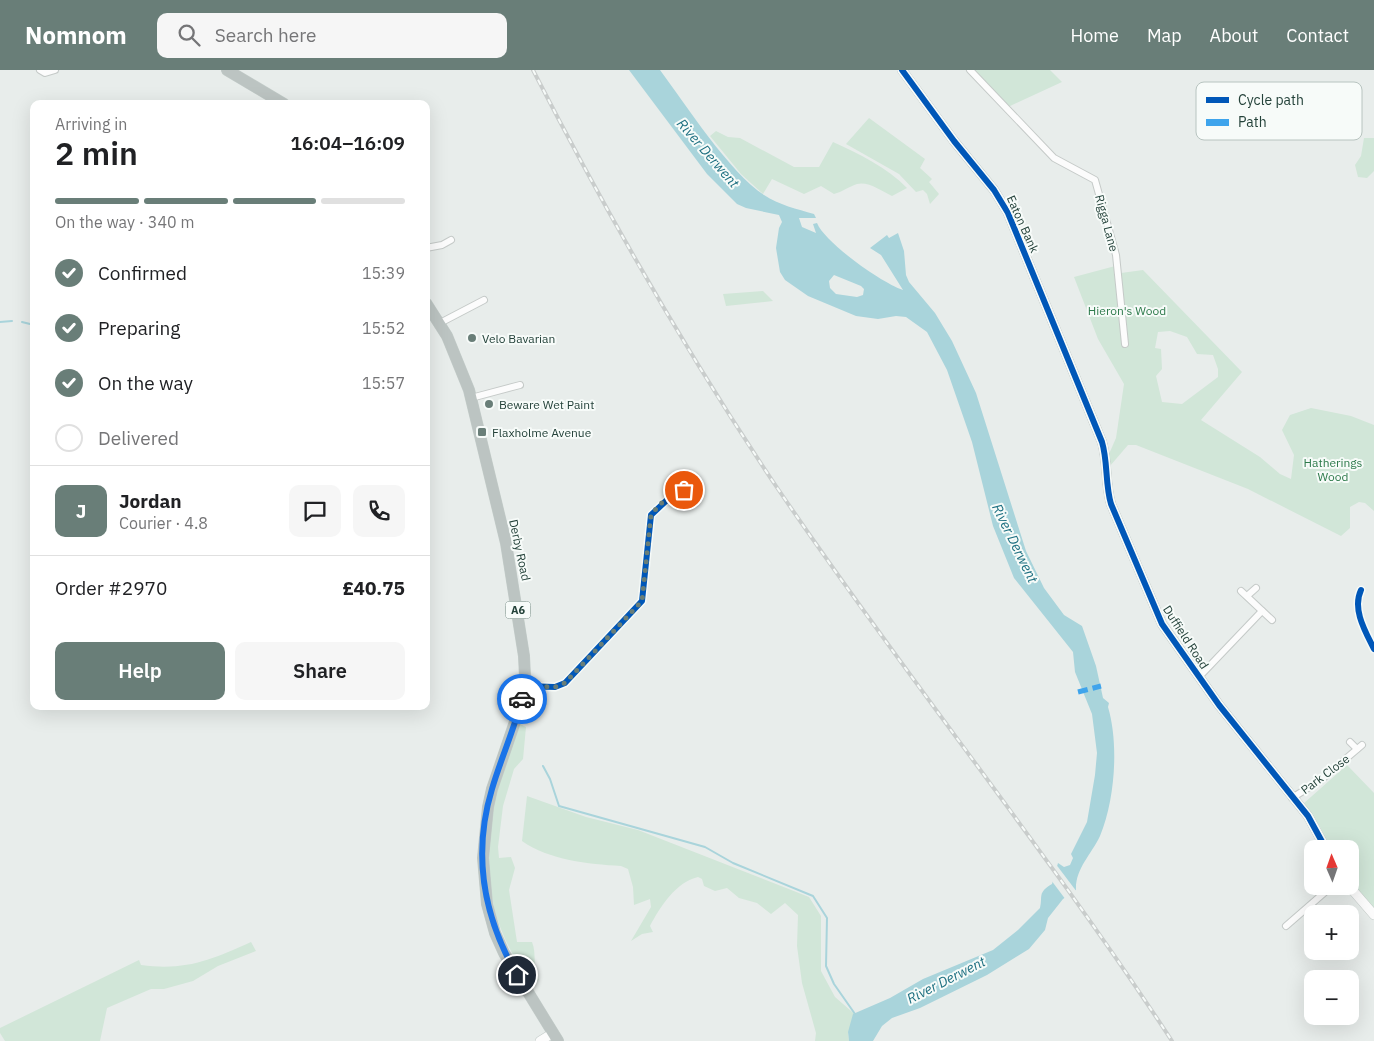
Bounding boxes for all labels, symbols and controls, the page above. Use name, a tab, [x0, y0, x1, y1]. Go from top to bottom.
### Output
search box	[157, 13, 507, 58]
text: Nomnom	[25, 19, 127, 51]
icon: search	[175, 21, 203, 49]
text: Search here	[215, 23, 317, 47]
text: Home	[1071, 24, 1119, 47]
text: Map	[1147, 24, 1182, 47]
text: About	[1210, 24, 1258, 47]
text: Contact	[1286, 24, 1349, 47]
legend	[1196, 82, 1362, 140]
text: Cycle path	[1238, 91, 1304, 109]
text: Path	[1238, 113, 1267, 131]
text: Arriving in	[55, 114, 127, 134]
water label: River Derwent	[673, 115, 743, 192]
text: 16:04–16:09	[291, 131, 405, 155]
text: 2 min	[55, 132, 138, 174]
street label: Eaton Bank	[1004, 193, 1043, 256]
street label: Rigga Lane	[1092, 193, 1122, 254]
text: On the way · 340 m	[55, 212, 194, 232]
icon: check	[55, 259, 83, 287]
text: Confirmed	[98, 261, 187, 285]
text: 15:39	[362, 263, 405, 283]
park label: Hieron's Wood	[1088, 303, 1166, 318]
icon: check	[55, 314, 83, 342]
text: Preparing	[98, 316, 180, 340]
text: 15:52	[362, 318, 405, 338]
place label: Velo Bavarian	[482, 331, 555, 346]
marker: Velo Bavarian	[466, 332, 478, 344]
icon: check	[55, 369, 83, 397]
text: On the way	[98, 371, 193, 395]
text: 15:57	[362, 373, 405, 393]
place label: Beware Wet Paint	[499, 397, 594, 412]
marker: Beware Wet Paint	[483, 398, 495, 410]
place label: Flaxholme Avenue	[492, 425, 592, 440]
text: Delivered	[98, 426, 179, 450]
marker: Flaxholme Avenue	[476, 426, 488, 438]
park label: Hatherings Wood	[1304, 455, 1363, 484]
pin	[663, 469, 705, 511]
icon: bag	[670, 476, 698, 504]
button: chat	[289, 485, 341, 537]
button: phone	[353, 485, 405, 537]
text: Jordan	[119, 489, 182, 513]
text: J	[76, 499, 86, 523]
water label: River Derwent	[988, 500, 1042, 586]
text: Courier · 4.8	[119, 513, 208, 533]
street label: Derby Road	[506, 518, 534, 582]
text: Order #2970	[55, 576, 167, 600]
text: £40.75	[342, 576, 405, 600]
road number: A6	[506, 602, 530, 618]
street label: Duffield Road	[1160, 602, 1212, 672]
button: Help	[55, 642, 225, 700]
button: Share	[235, 642, 405, 700]
courier	[497, 674, 547, 724]
icon: car	[508, 685, 536, 713]
street label: Park Close	[1298, 751, 1353, 797]
north arrow	[1304, 840, 1359, 895]
map controls	[1304, 840, 1359, 1025]
button: +	[1304, 905, 1359, 960]
water label: River Derwent	[904, 952, 989, 1007]
pin	[496, 954, 538, 996]
icon: home	[503, 961, 531, 989]
button: −	[1304, 970, 1359, 1025]

